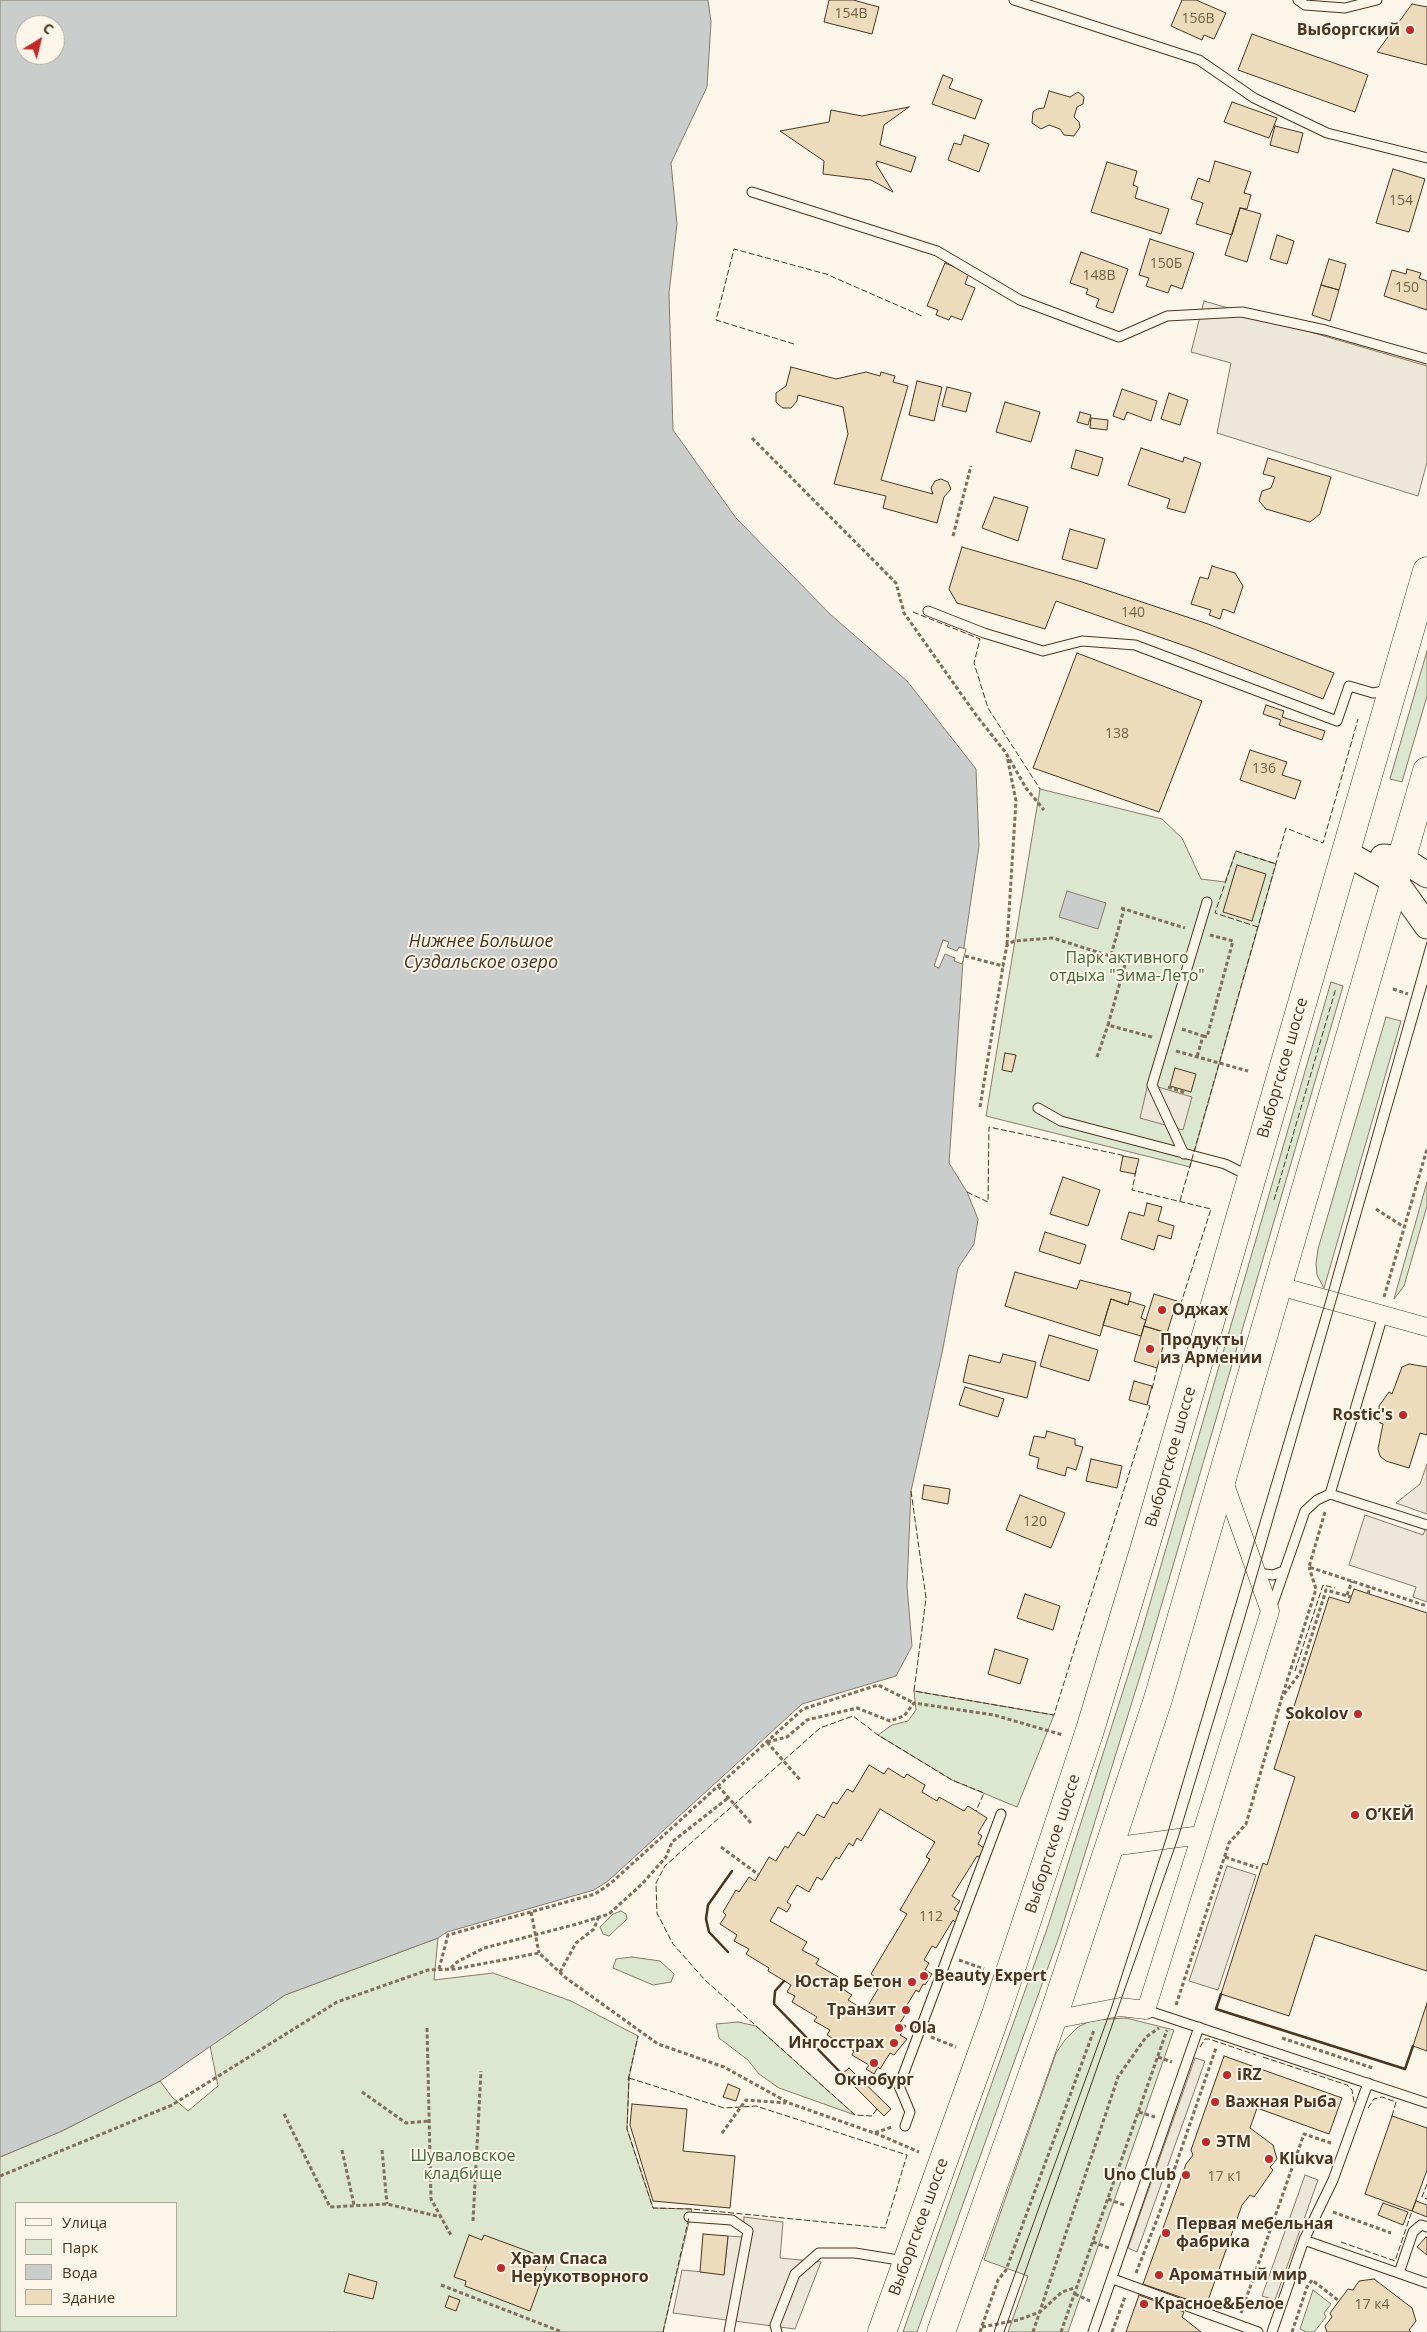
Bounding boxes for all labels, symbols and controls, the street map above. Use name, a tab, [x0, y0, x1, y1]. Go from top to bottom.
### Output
house number: 154В	[834, 6, 868, 22]
house number: 156В	[1181, 11, 1215, 27]
north arrow	[15, 15, 65, 65]
text: С	[39, 18, 58, 39]
place label: Выборгский	[1297, 20, 1400, 40]
marker: Выборгский	[1404, 24, 1416, 36]
house number: 154	[1389, 193, 1413, 209]
house number: 150Б	[1150, 256, 1182, 272]
house number: 148В	[1082, 268, 1116, 284]
house number: 150	[1395, 280, 1419, 296]
house number: 140	[1121, 605, 1145, 621]
house number: 138	[1105, 726, 1129, 742]
house number: 136	[1252, 761, 1276, 777]
water label: Нижнее Большое Суздальское озеро	[404, 931, 558, 974]
park label: Парк активного отдыха "Зима-Лето"	[1049, 948, 1205, 986]
street label: Выборгское шоссе	[1254, 996, 1312, 1140]
place label: Оджах	[1172, 1300, 1228, 1320]
marker: Оджах	[1156, 1304, 1168, 1316]
place label: Продукты из Армении	[1160, 1330, 1262, 1368]
marker: Продукты из Армении	[1144, 1343, 1156, 1355]
street label: Выборгское шоссе	[1142, 1385, 1200, 1529]
place label: Rostic's	[1332, 1405, 1393, 1425]
marker: Rostic's	[1397, 1409, 1409, 1421]
house number: 120	[1023, 1514, 1047, 1530]
place label: Sokolov	[1286, 1704, 1348, 1724]
marker: Sokolov	[1352, 1708, 1364, 1720]
street label: Выборгское шоссе	[1021, 1772, 1085, 1916]
place label: О’КЕЙ	[1365, 1805, 1414, 1825]
marker: О’КЕЙ	[1349, 1809, 1361, 1821]
house number: 112	[919, 1909, 943, 1925]
place label: Beauty Expert	[934, 1966, 1047, 1986]
marker: Beauty Expert	[918, 1970, 930, 1982]
place label: Юстар Бетон	[795, 1972, 902, 1992]
marker: Юстар Бетон	[906, 1976, 918, 1988]
place label: Транзит	[827, 2000, 896, 2020]
marker: Транзит	[900, 2004, 912, 2016]
place label: Ola	[909, 2018, 936, 2038]
marker: Ola	[893, 2022, 905, 2034]
place label: Ингосстрах	[788, 2033, 884, 2053]
marker: Ингосстрах	[888, 2037, 900, 2049]
marker: Окнобург	[868, 2057, 880, 2069]
place label: iRZ	[1237, 2065, 1262, 2085]
marker: iRZ	[1221, 2069, 1233, 2081]
place label: Окнобург	[834, 2070, 914, 2090]
place label: Важная Рыба	[1225, 2092, 1337, 2112]
marker: Важная Рыба	[1209, 2096, 1221, 2108]
place label: ЭТМ	[1216, 2132, 1251, 2152]
marker: ЭТМ	[1200, 2136, 1212, 2148]
park label: Шуваловское кладбище	[410, 2146, 516, 2184]
place label: Klukva	[1279, 2149, 1334, 2169]
marker: Klukva	[1263, 2153, 1275, 2165]
street label: Выборгское шоссе	[885, 2155, 953, 2299]
place label: Uno Club	[1104, 2165, 1176, 2185]
marker: Uno Club	[1180, 2169, 1192, 2181]
house number: 17 к1	[1208, 2169, 1242, 2185]
legend	[15, 2202, 178, 2317]
text: Улица	[62, 2212, 107, 2232]
place label: Первая мебельная фабрика	[1176, 2214, 1333, 2252]
marker: Первая мебельная фабрика	[1160, 2227, 1172, 2239]
text: Парк	[62, 2237, 98, 2257]
place label: Храм Спаса Нерукотворного	[511, 2249, 649, 2287]
text: Вода	[62, 2262, 98, 2282]
marker: Храм Спаса Нерукотворного	[495, 2262, 507, 2274]
place label: Ароматный мир	[1169, 2265, 1307, 2285]
marker: Ароматный мир	[1153, 2269, 1165, 2281]
text: Здание	[62, 2287, 115, 2307]
place label: Красное&Белое	[1154, 2294, 1284, 2314]
house number: 17 к4	[1355, 2297, 1389, 2313]
marker: Красное&Белое	[1138, 2298, 1150, 2310]

